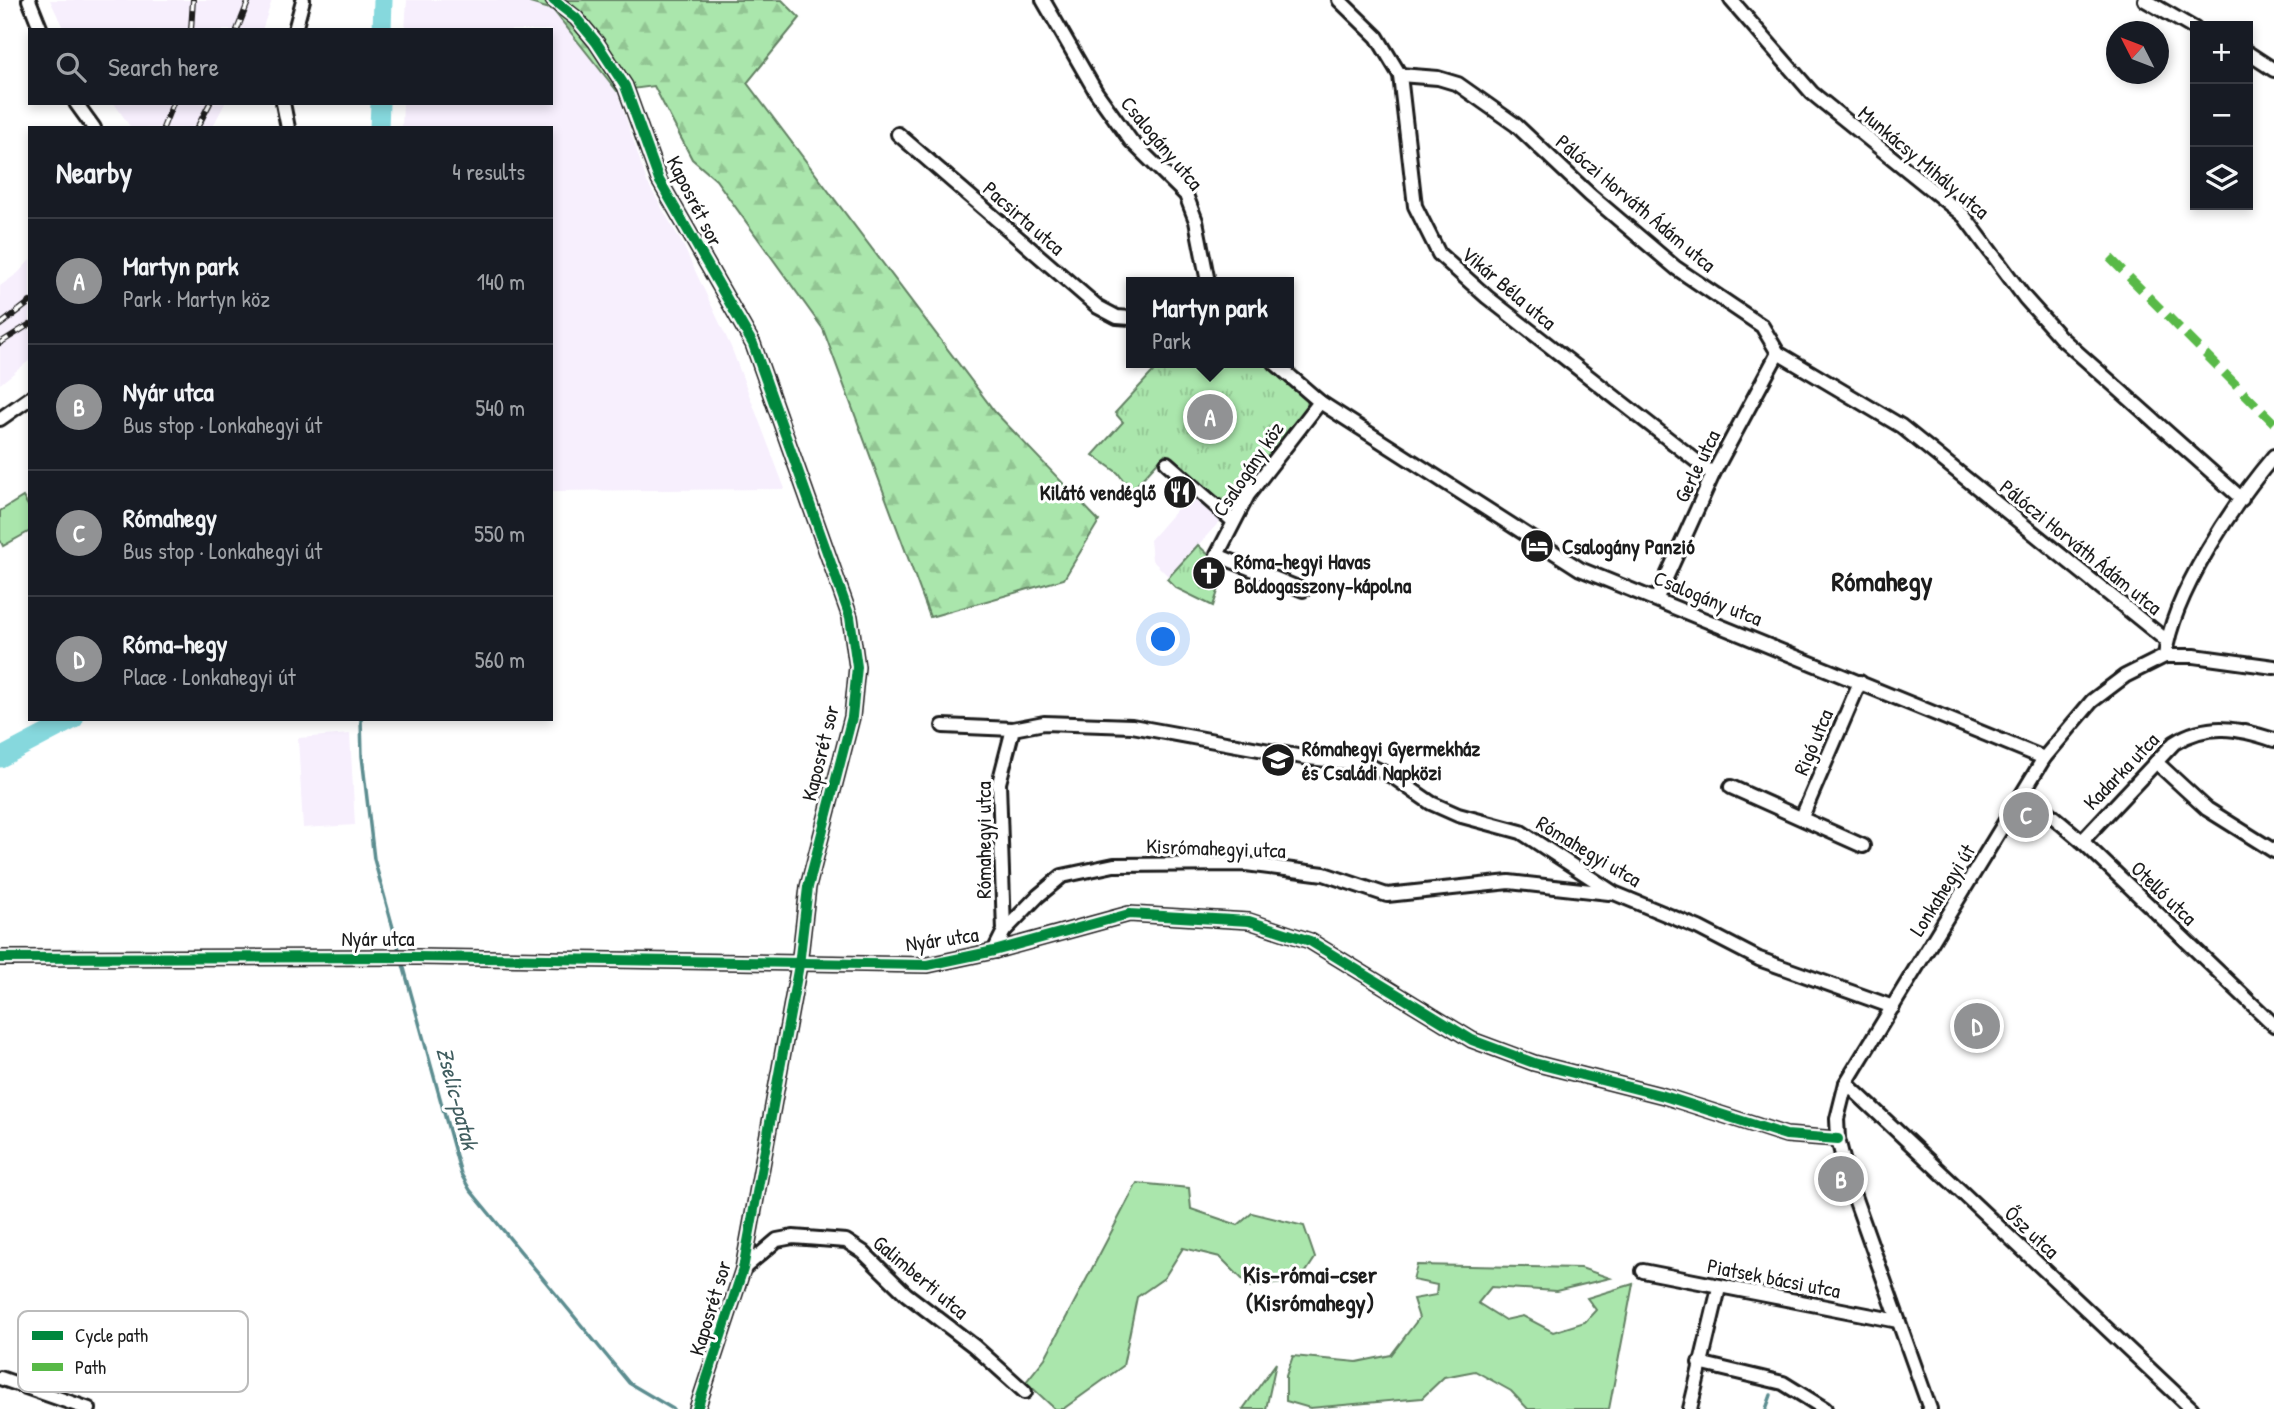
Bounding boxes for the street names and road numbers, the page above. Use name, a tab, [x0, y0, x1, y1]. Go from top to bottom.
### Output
street label: Csalogány utca	[1114, 90, 1210, 196]
street label: Munkácsy Mihály utca	[1852, 99, 1996, 225]
street label: Pálóczi Horváth Ádám utca	[1550, 127, 1722, 279]
street label: Kaposrét sor	[660, 151, 730, 251]
street label: Pacsirta utca	[977, 174, 1071, 262]
street label: Vikár Béla utca	[1455, 240, 1563, 336]
street label: Csalogány köz	[1206, 416, 1290, 522]
street label: Gerle utca	[1667, 425, 1727, 507]
street label: Pálóczi Horváth Ádám utca	[1994, 473, 2168, 621]
street label: Csalogány utca	[1649, 563, 1767, 633]
street label: Kaposrét sor	[794, 702, 846, 804]
street label: Rigó utca	[1786, 705, 1840, 779]
street label: Kadarka utca	[2077, 726, 2165, 816]
street label: Rómahegyi utca	[969, 781, 998, 899]
street label: Rómahegyi utca	[1531, 808, 1647, 894]
street label: Kisrómahegyi utca	[1146, 831, 1286, 865]
street label: Lonkahegyi út	[1902, 838, 1982, 941]
street label: Otelló utca	[2125, 854, 2203, 932]
street label: Nyár utca	[904, 920, 980, 958]
street label: Nyár utca	[341, 924, 415, 953]
street label: Ősz utca	[1998, 1199, 2066, 1265]
street label: Galimberti utca	[867, 1228, 975, 1326]
street label: Piatsek bácsi utca	[1705, 1251, 1843, 1305]
street label: Kaposrét sor	[682, 1257, 738, 1359]

